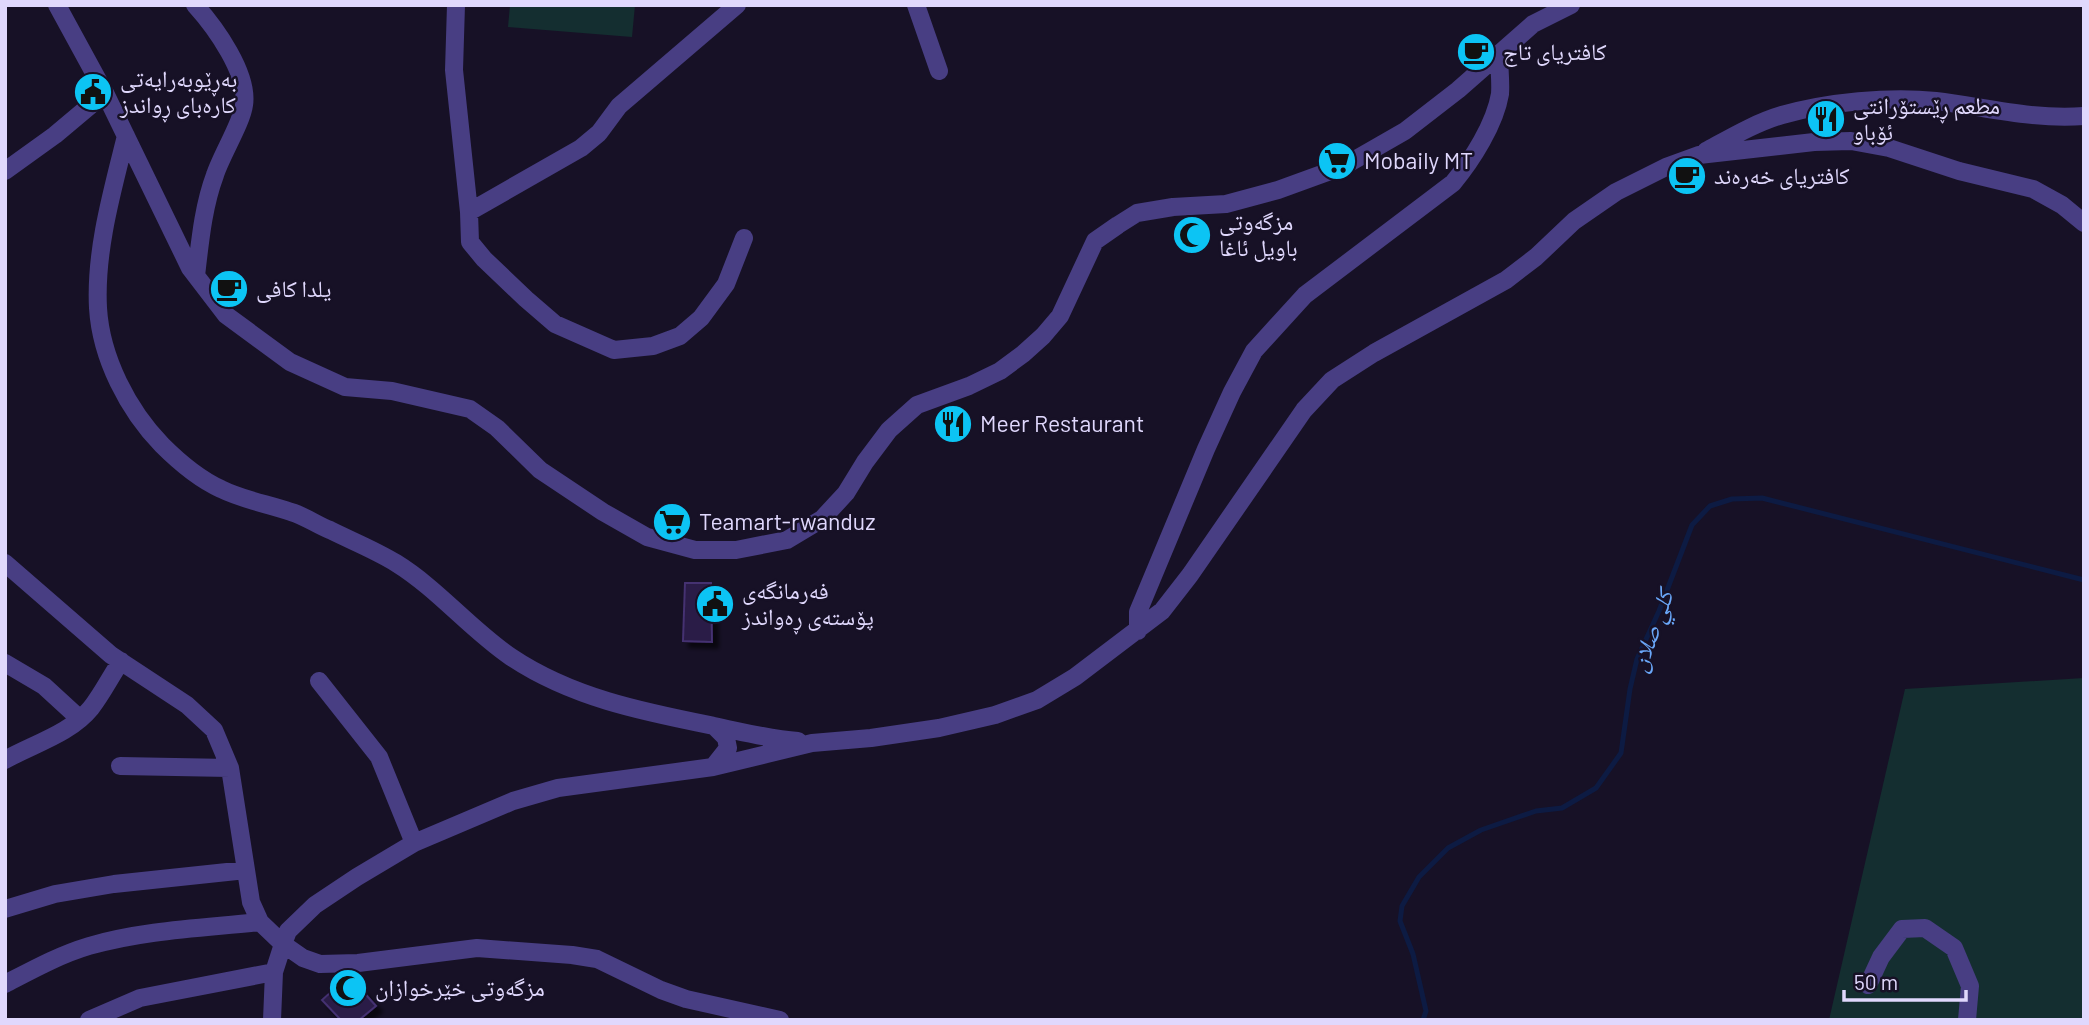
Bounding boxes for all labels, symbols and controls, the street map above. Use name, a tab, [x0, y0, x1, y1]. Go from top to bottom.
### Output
cafe icon: کافتریای تاج	[1455, 31, 1497, 73]
place label: کافتریای تاج	[1503, 37, 1607, 67]
place label: بەڕێوبەرایەتی کارەبای ڕواندز	[119, 64, 237, 123]
public building icon: بەڕێوبەرایەتی کارەبای ڕواندز	[72, 71, 114, 113]
place label: مطعم ڕێستۆرانتی ئۆباو	[1853, 91, 2000, 146]
restaurant icon: مطعم ڕێستۆرانتی ئۆباو	[1805, 98, 1847, 140]
supermarket icon: Mobaily MT	[1316, 140, 1358, 182]
place label: Mobaily MT	[1364, 146, 1473, 174]
cafe icon: کافتریای خەرەند	[1666, 155, 1708, 197]
place label: کافتریای خەرەند	[1714, 161, 1850, 190]
place label: مزگەوتی باویل ئاغا	[1219, 207, 1298, 262]
mosque icon: مزگەوتی باویل ئاغا	[1171, 214, 1213, 256]
cafe icon: یلدا کافی	[208, 268, 250, 310]
place label: یلدا کافی	[256, 274, 331, 303]
restaurant icon: Meer Restaurant	[932, 403, 974, 445]
place label: Meer Restaurant	[980, 409, 1144, 437]
supermarket icon: Teamart-rwanduz	[651, 501, 693, 543]
place label: Teamart-rwanduz	[699, 507, 875, 535]
place label: فەرمانگەی پۆستەی ڕەواندز	[741, 576, 874, 635]
water label: كلي صلان	[1623, 582, 1686, 677]
public building icon: فەرمانگەی پۆستەی ڕەواندز	[694, 583, 736, 625]
scale bar	[1844, 958, 1966, 1002]
mosque icon: مزگەوتی خێرخوازان	[327, 967, 369, 1009]
text: 50 m	[1854, 969, 1898, 994]
place label: مزگەوتی خێرخوازان	[375, 973, 545, 1002]

